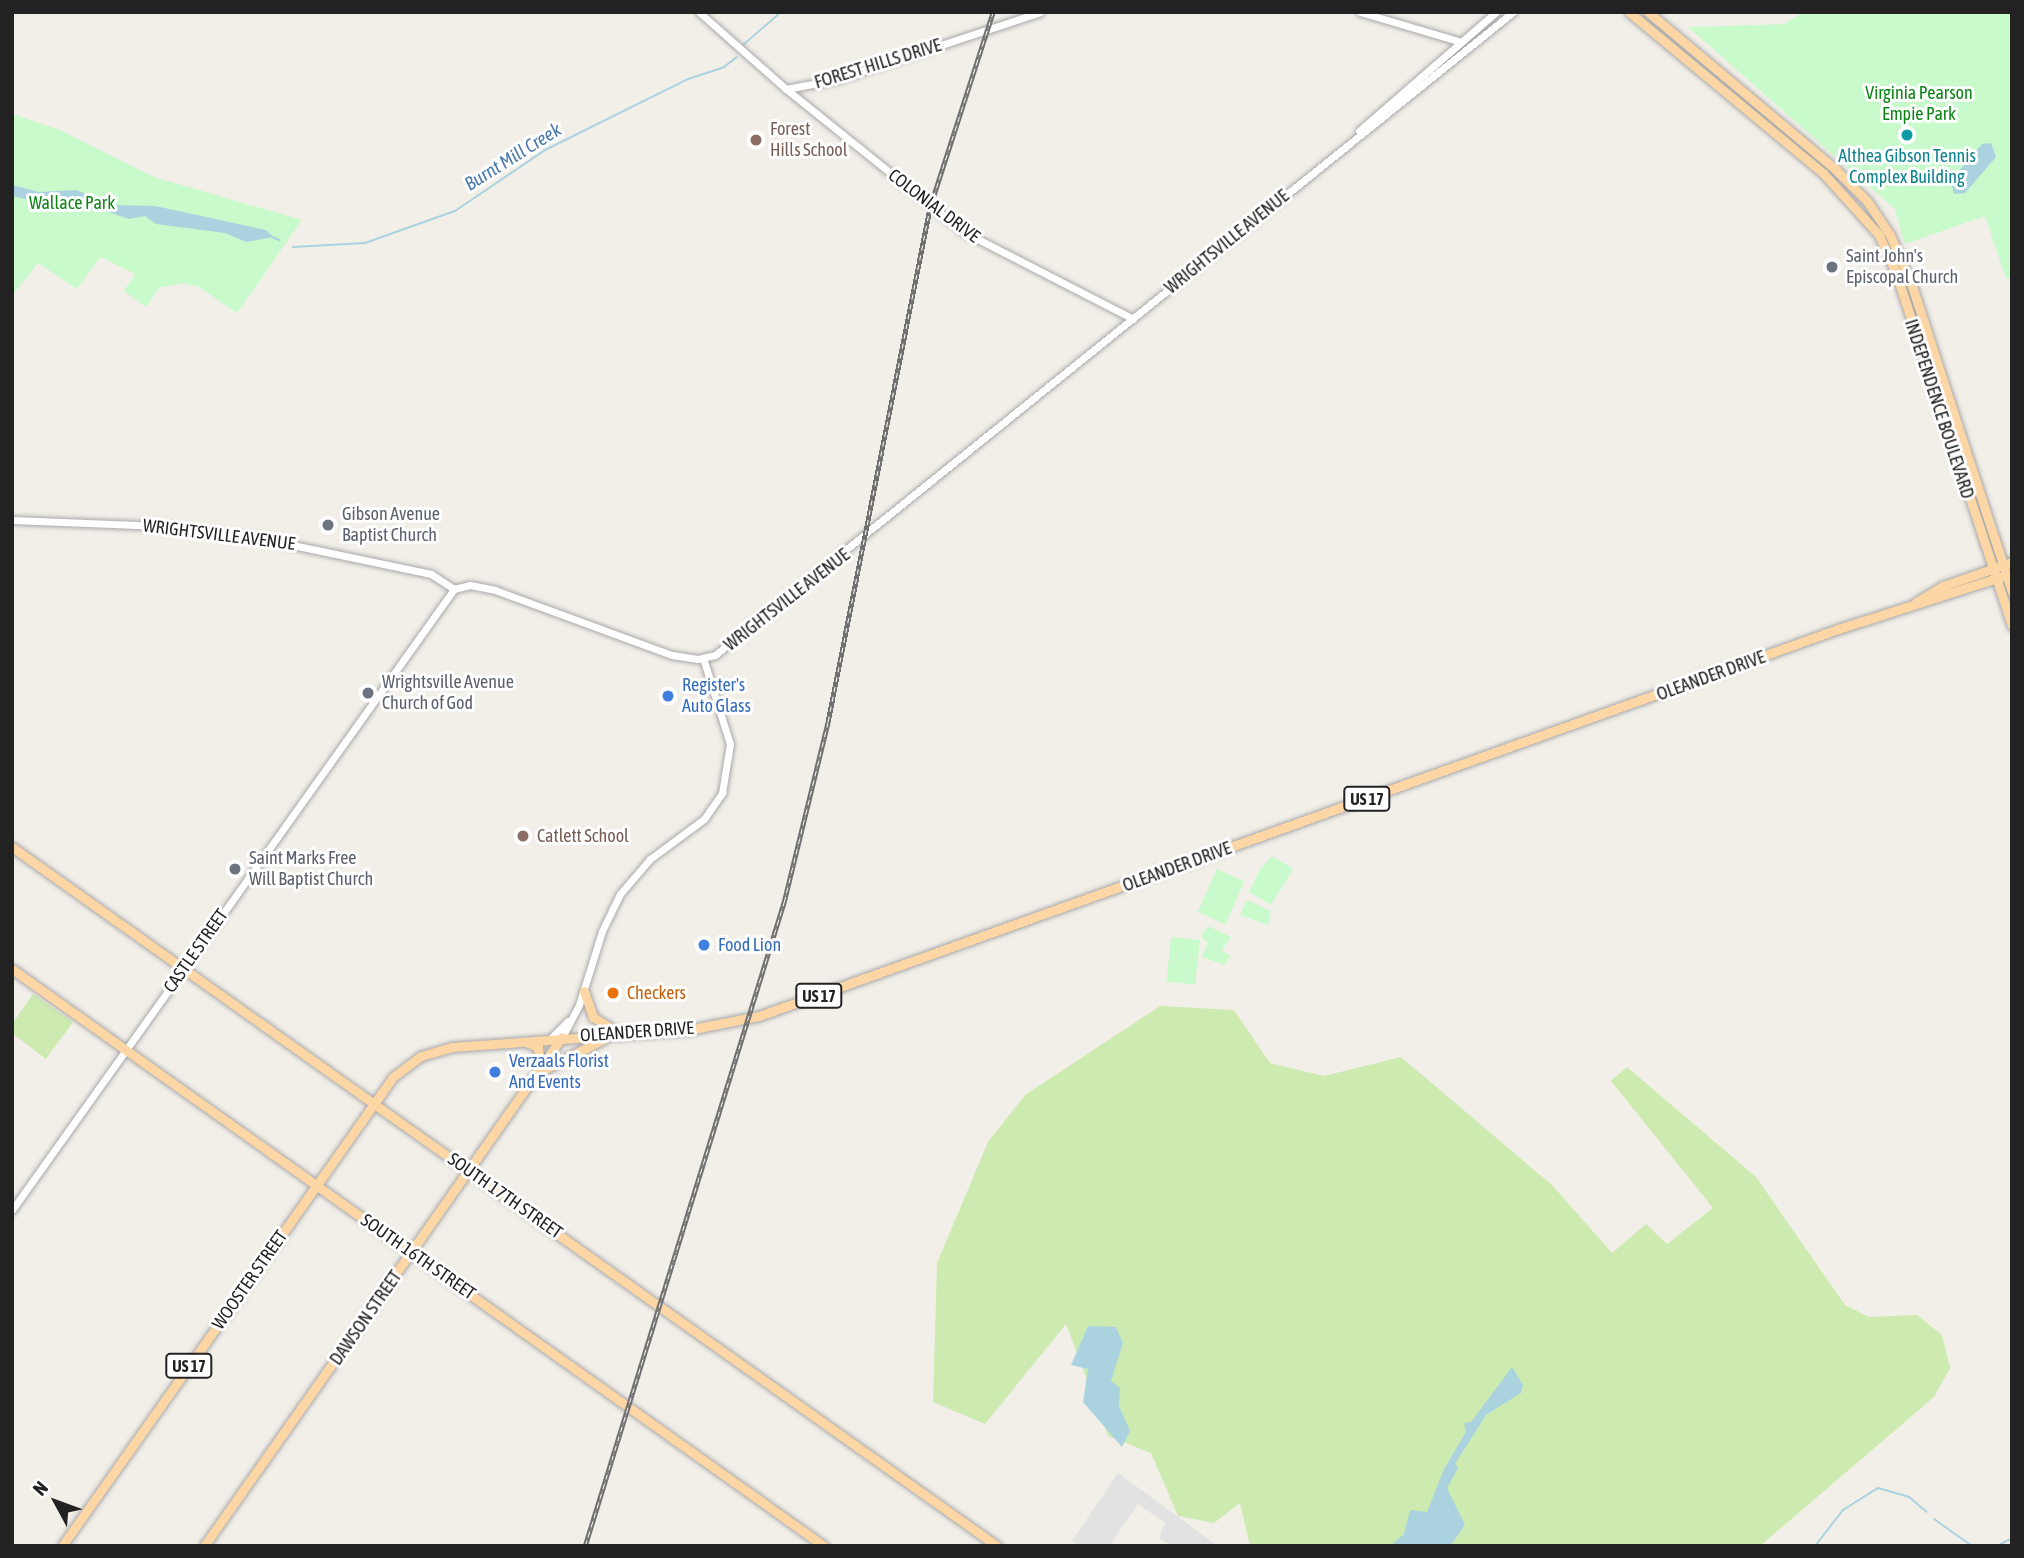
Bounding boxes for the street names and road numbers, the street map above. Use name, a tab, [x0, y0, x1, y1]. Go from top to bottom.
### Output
street label: FOREST HILLS DRIVE	[812, 34, 944, 94]
street label: COLONIAL DRIVE	[884, 165, 984, 247]
street label: WRIGHTSVILLE AVENUE	[1161, 185, 1293, 299]
street label: INDEPENDENCE BOULEVARD	[1900, 317, 1978, 501]
street label: WRIGHTSVILLE AVENUE	[142, 515, 296, 555]
street label: WRIGHTSVILLE AVENUE	[720, 544, 854, 656]
street label: OLEANDER DRIVE	[1654, 646, 1768, 706]
road number: US 17	[1342, 786, 1392, 812]
street label: OLEANDER DRIVE	[1120, 837, 1234, 897]
street label: CASTLE STREET	[159, 905, 233, 997]
road number: US 17	[794, 984, 844, 1008]
street label: OLEANDER DRIVE	[579, 1017, 695, 1047]
street label: SOUTH 17TH STREET	[444, 1148, 566, 1244]
street label: SOUTH 16TH STREET	[357, 1209, 479, 1305]
street label: WOOSTER STREET	[208, 1226, 292, 1334]
street label: DAWSON STREET	[325, 1267, 407, 1369]
road number: US 17	[164, 1354, 214, 1378]

